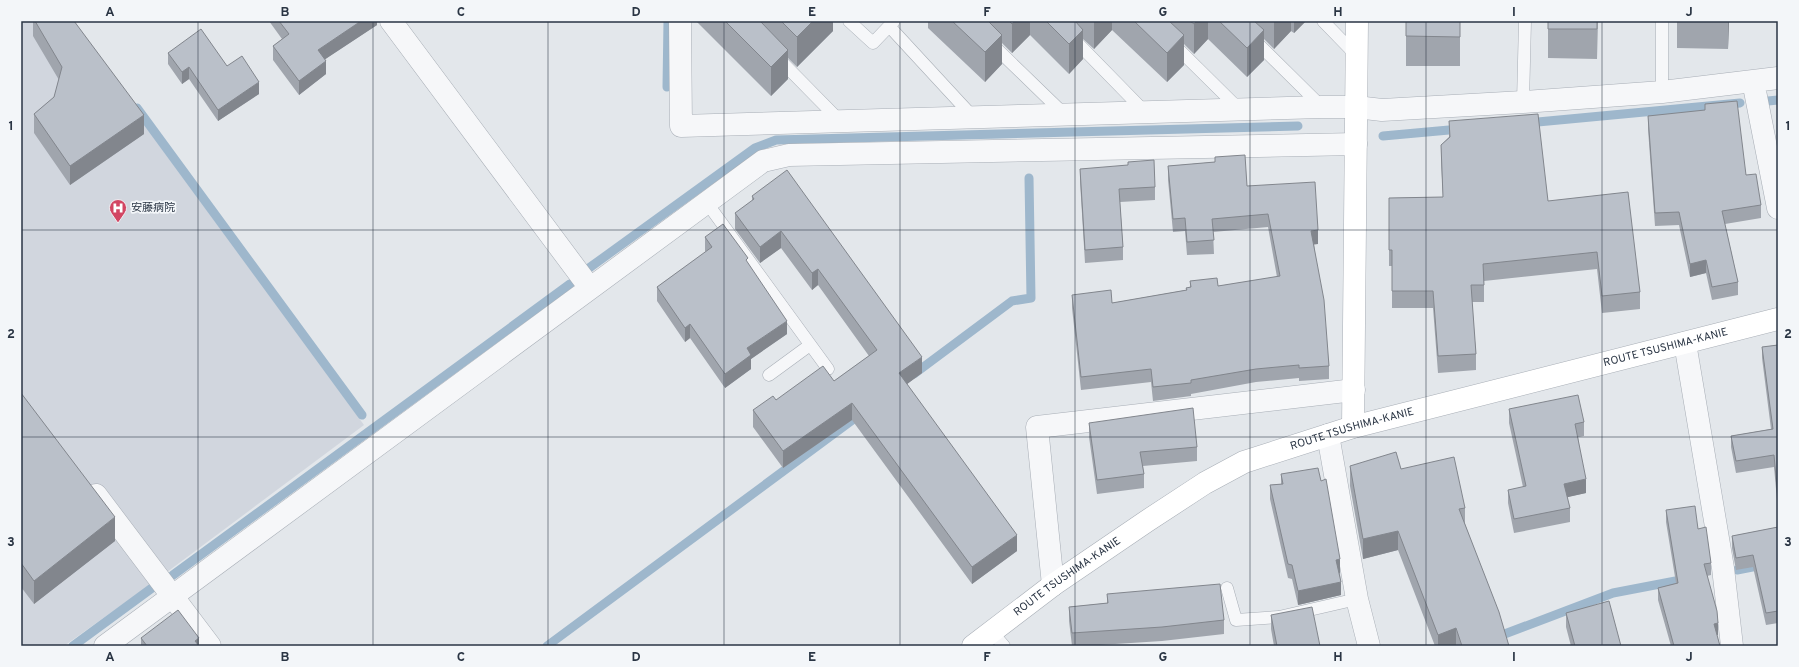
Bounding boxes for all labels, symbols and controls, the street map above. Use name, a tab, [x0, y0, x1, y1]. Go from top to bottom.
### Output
text: A	[105, 5, 115, 21]
text: B	[281, 5, 290, 21]
text: C	[457, 5, 465, 21]
text: D	[631, 5, 641, 21]
text: E	[808, 5, 816, 21]
text: F	[983, 5, 991, 21]
text: G	[1159, 5, 1168, 21]
text: H	[1333, 5, 1343, 21]
text: I	[1512, 5, 1516, 21]
text: J	[1685, 5, 1693, 21]
text: 1	[8, 119, 14, 135]
text: 1	[1785, 119, 1791, 135]
hospital icon: 安藤病院	[108, 198, 128, 223]
place label: 安藤病院	[131, 201, 175, 215]
street label: ROUTE TSUSHIMA-KANIE	[1602, 325, 1729, 370]
text: 2	[7, 327, 15, 343]
text: 2	[1784, 327, 1792, 343]
street label: ROUTE TSUSHIMA-KANIE	[1289, 405, 1415, 454]
street label: ROUTE TSUSHIMA-KANIE	[1011, 534, 1123, 619]
text: 3	[7, 535, 15, 551]
text: 3	[1784, 535, 1792, 551]
text: A	[105, 650, 115, 666]
text: B	[281, 650, 290, 666]
text: C	[457, 650, 465, 666]
text: D	[631, 650, 641, 666]
text: E	[808, 650, 816, 666]
text: F	[983, 650, 991, 666]
text: G	[1159, 650, 1168, 666]
text: H	[1333, 650, 1343, 666]
text: I	[1512, 650, 1516, 666]
text: J	[1685, 650, 1693, 666]

